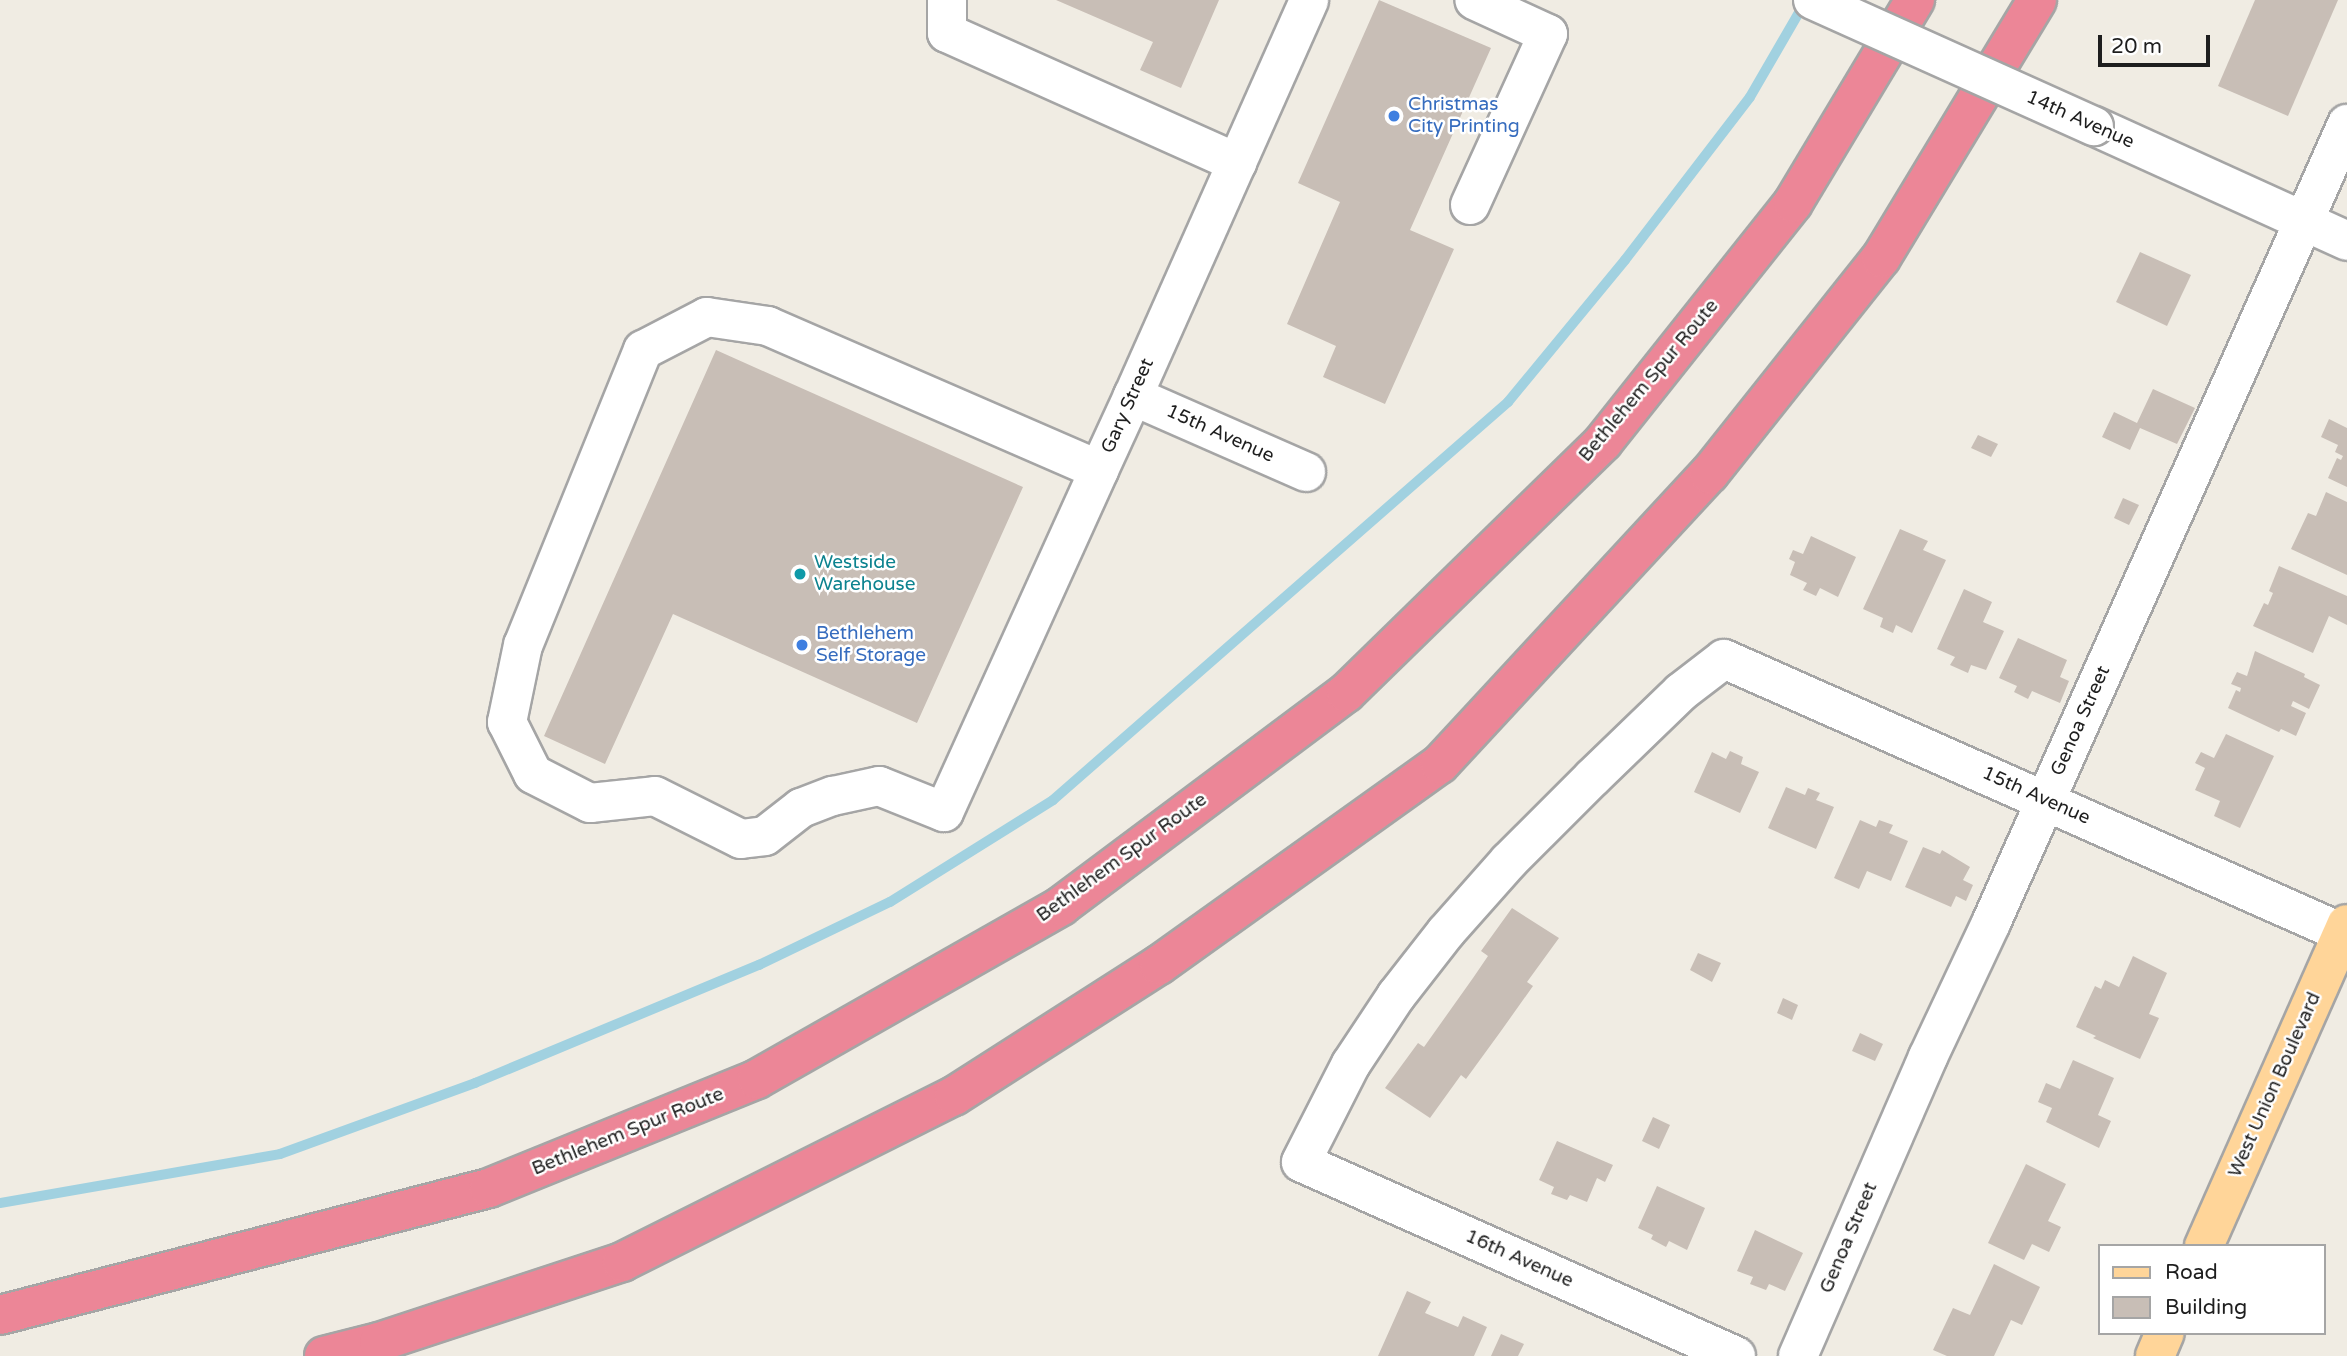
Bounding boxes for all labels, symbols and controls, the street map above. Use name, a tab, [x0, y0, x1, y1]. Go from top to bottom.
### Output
scale bar	[2102, 21, 2214, 65]
text: 20 m	[2111, 34, 2162, 59]
street label: 14th Avenue	[2023, 86, 2137, 154]
place label: Christmas City Printing	[1408, 94, 1520, 138]
marker: Christmas City Printing	[1386, 108, 1402, 124]
street label: Bethlehem Spur Route	[1574, 295, 1724, 467]
street label: Gary Street	[1097, 355, 1159, 457]
street label: 15th Avenue	[1163, 400, 1277, 468]
place label: Westside Warehouse	[814, 552, 915, 596]
marker: Westside Warehouse	[792, 566, 808, 582]
place label: Bethlehem Self Storage	[816, 623, 926, 667]
marker: Bethlehem Self Storage	[794, 637, 810, 653]
street label: Genoa Street	[2047, 662, 2115, 780]
street label: 15th Avenue	[1979, 762, 2093, 830]
street label: Bethlehem Spur Route	[1032, 789, 1212, 927]
street label: West Union Boulevard	[2224, 989, 2326, 1181]
street label: Bethlehem Spur Route	[529, 1083, 727, 1181]
street label: Genoa Street	[1815, 1179, 1883, 1297]
street label: 16th Avenue	[1462, 1225, 1576, 1293]
legend	[2098, 1244, 2326, 1335]
text: Road	[2165, 1260, 2218, 1285]
text: Building	[2165, 1295, 2247, 1320]

